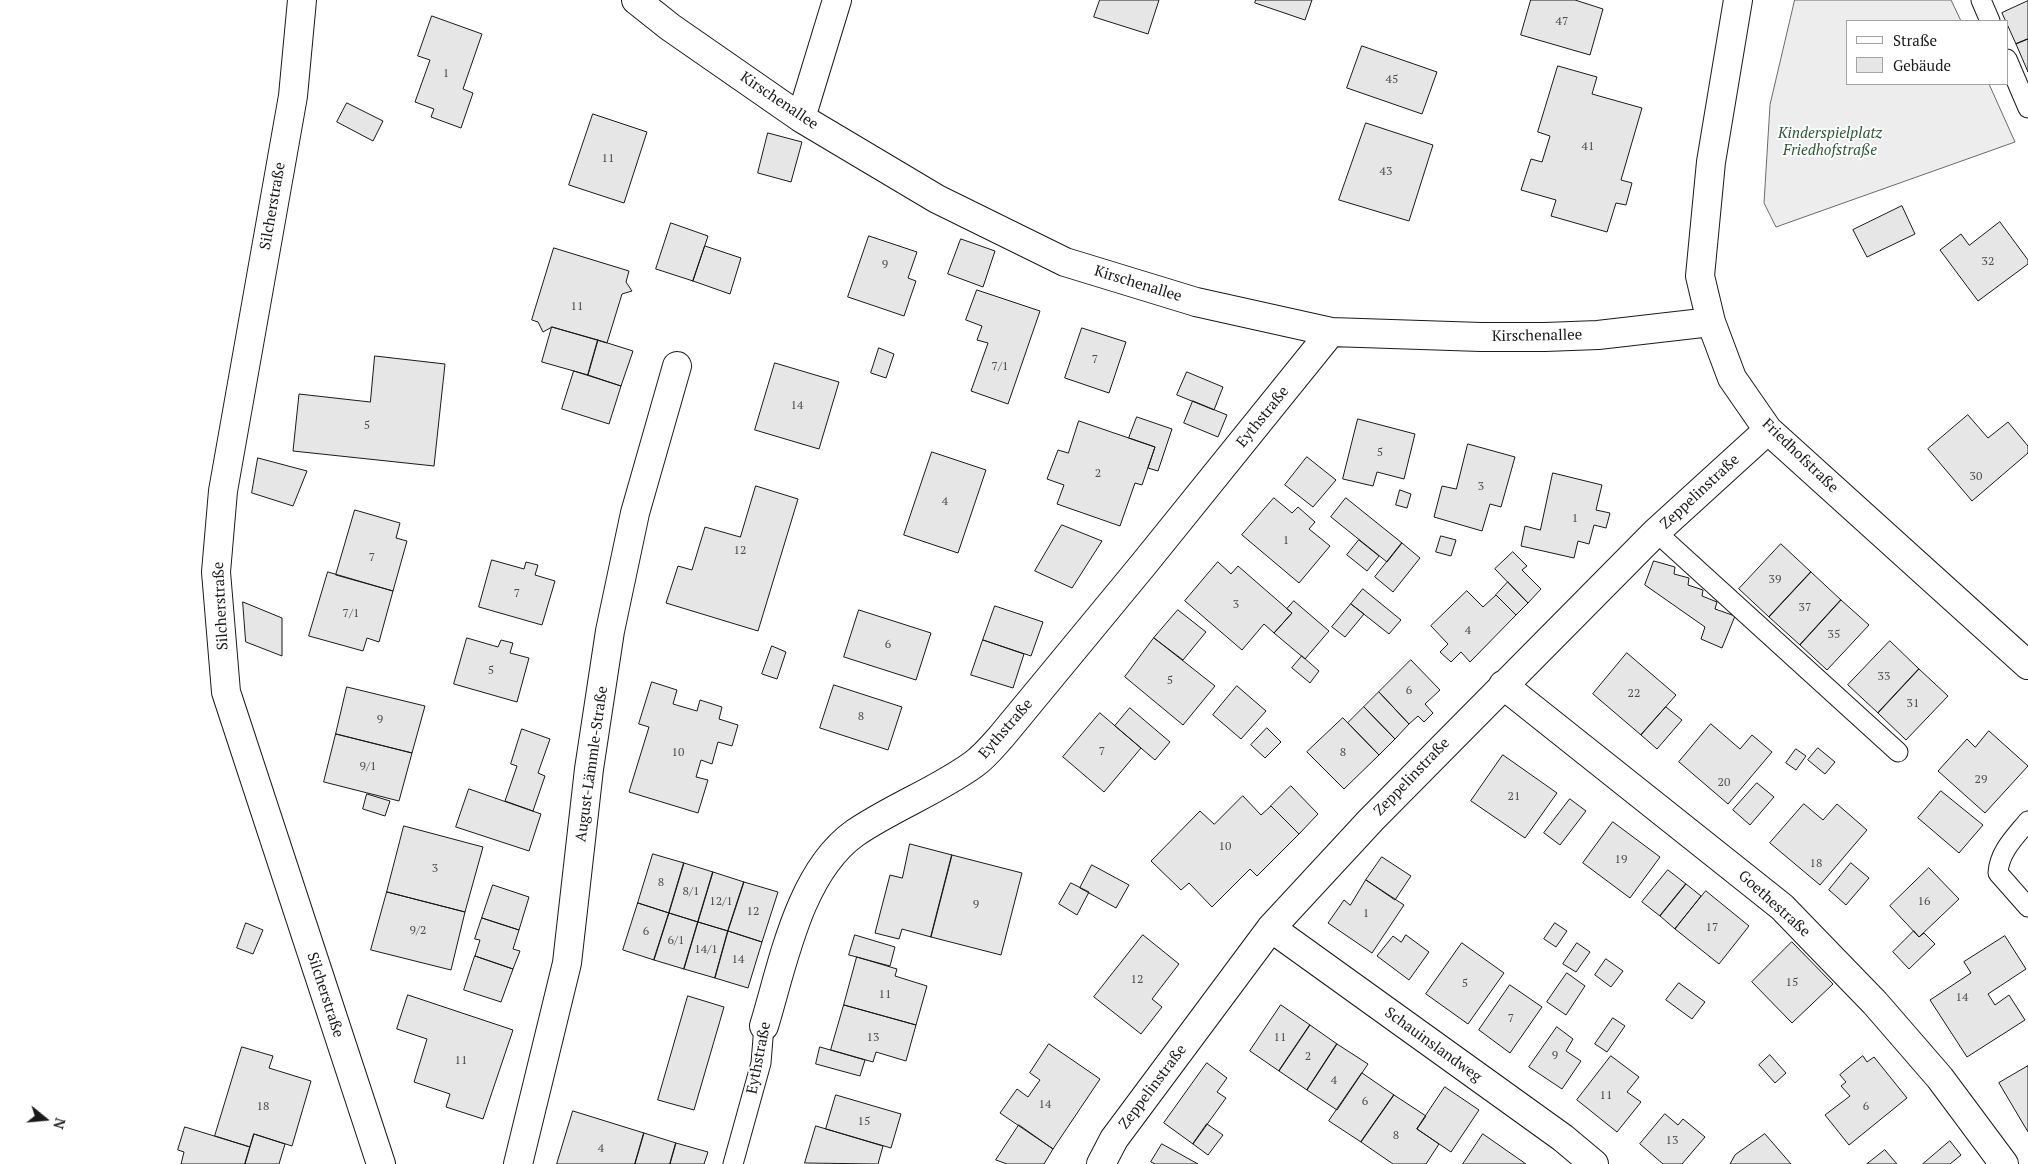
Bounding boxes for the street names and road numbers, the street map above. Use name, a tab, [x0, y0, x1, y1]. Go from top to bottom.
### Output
street label: Kirschenallee	[736, 68, 822, 134]
street label: Silcherstraße	[256, 161, 290, 251]
street label: Kirschenallee	[1092, 262, 1184, 306]
street label: Kirschenallee	[1492, 326, 1582, 346]
street label: Eythstraße	[1233, 383, 1293, 451]
street label: Friedhofstraße	[1758, 415, 1842, 497]
street label: Zeppelinstraße	[1657, 451, 1743, 533]
street label: Silcherstraße	[210, 561, 232, 651]
street label: August-Lämmle-Straße	[572, 685, 612, 843]
street label: Eythstraße	[975, 695, 1037, 763]
street label: Zeppelinstraße	[1370, 734, 1454, 820]
street label: Goethestraße	[1734, 867, 1814, 941]
street label: Silcherstraße	[303, 950, 347, 1040]
street label: Schauinslandweg	[1381, 1004, 1485, 1086]
street label: Eythstraße	[743, 1020, 775, 1096]
street label: Zeppelinstraße	[1115, 1041, 1191, 1133]

